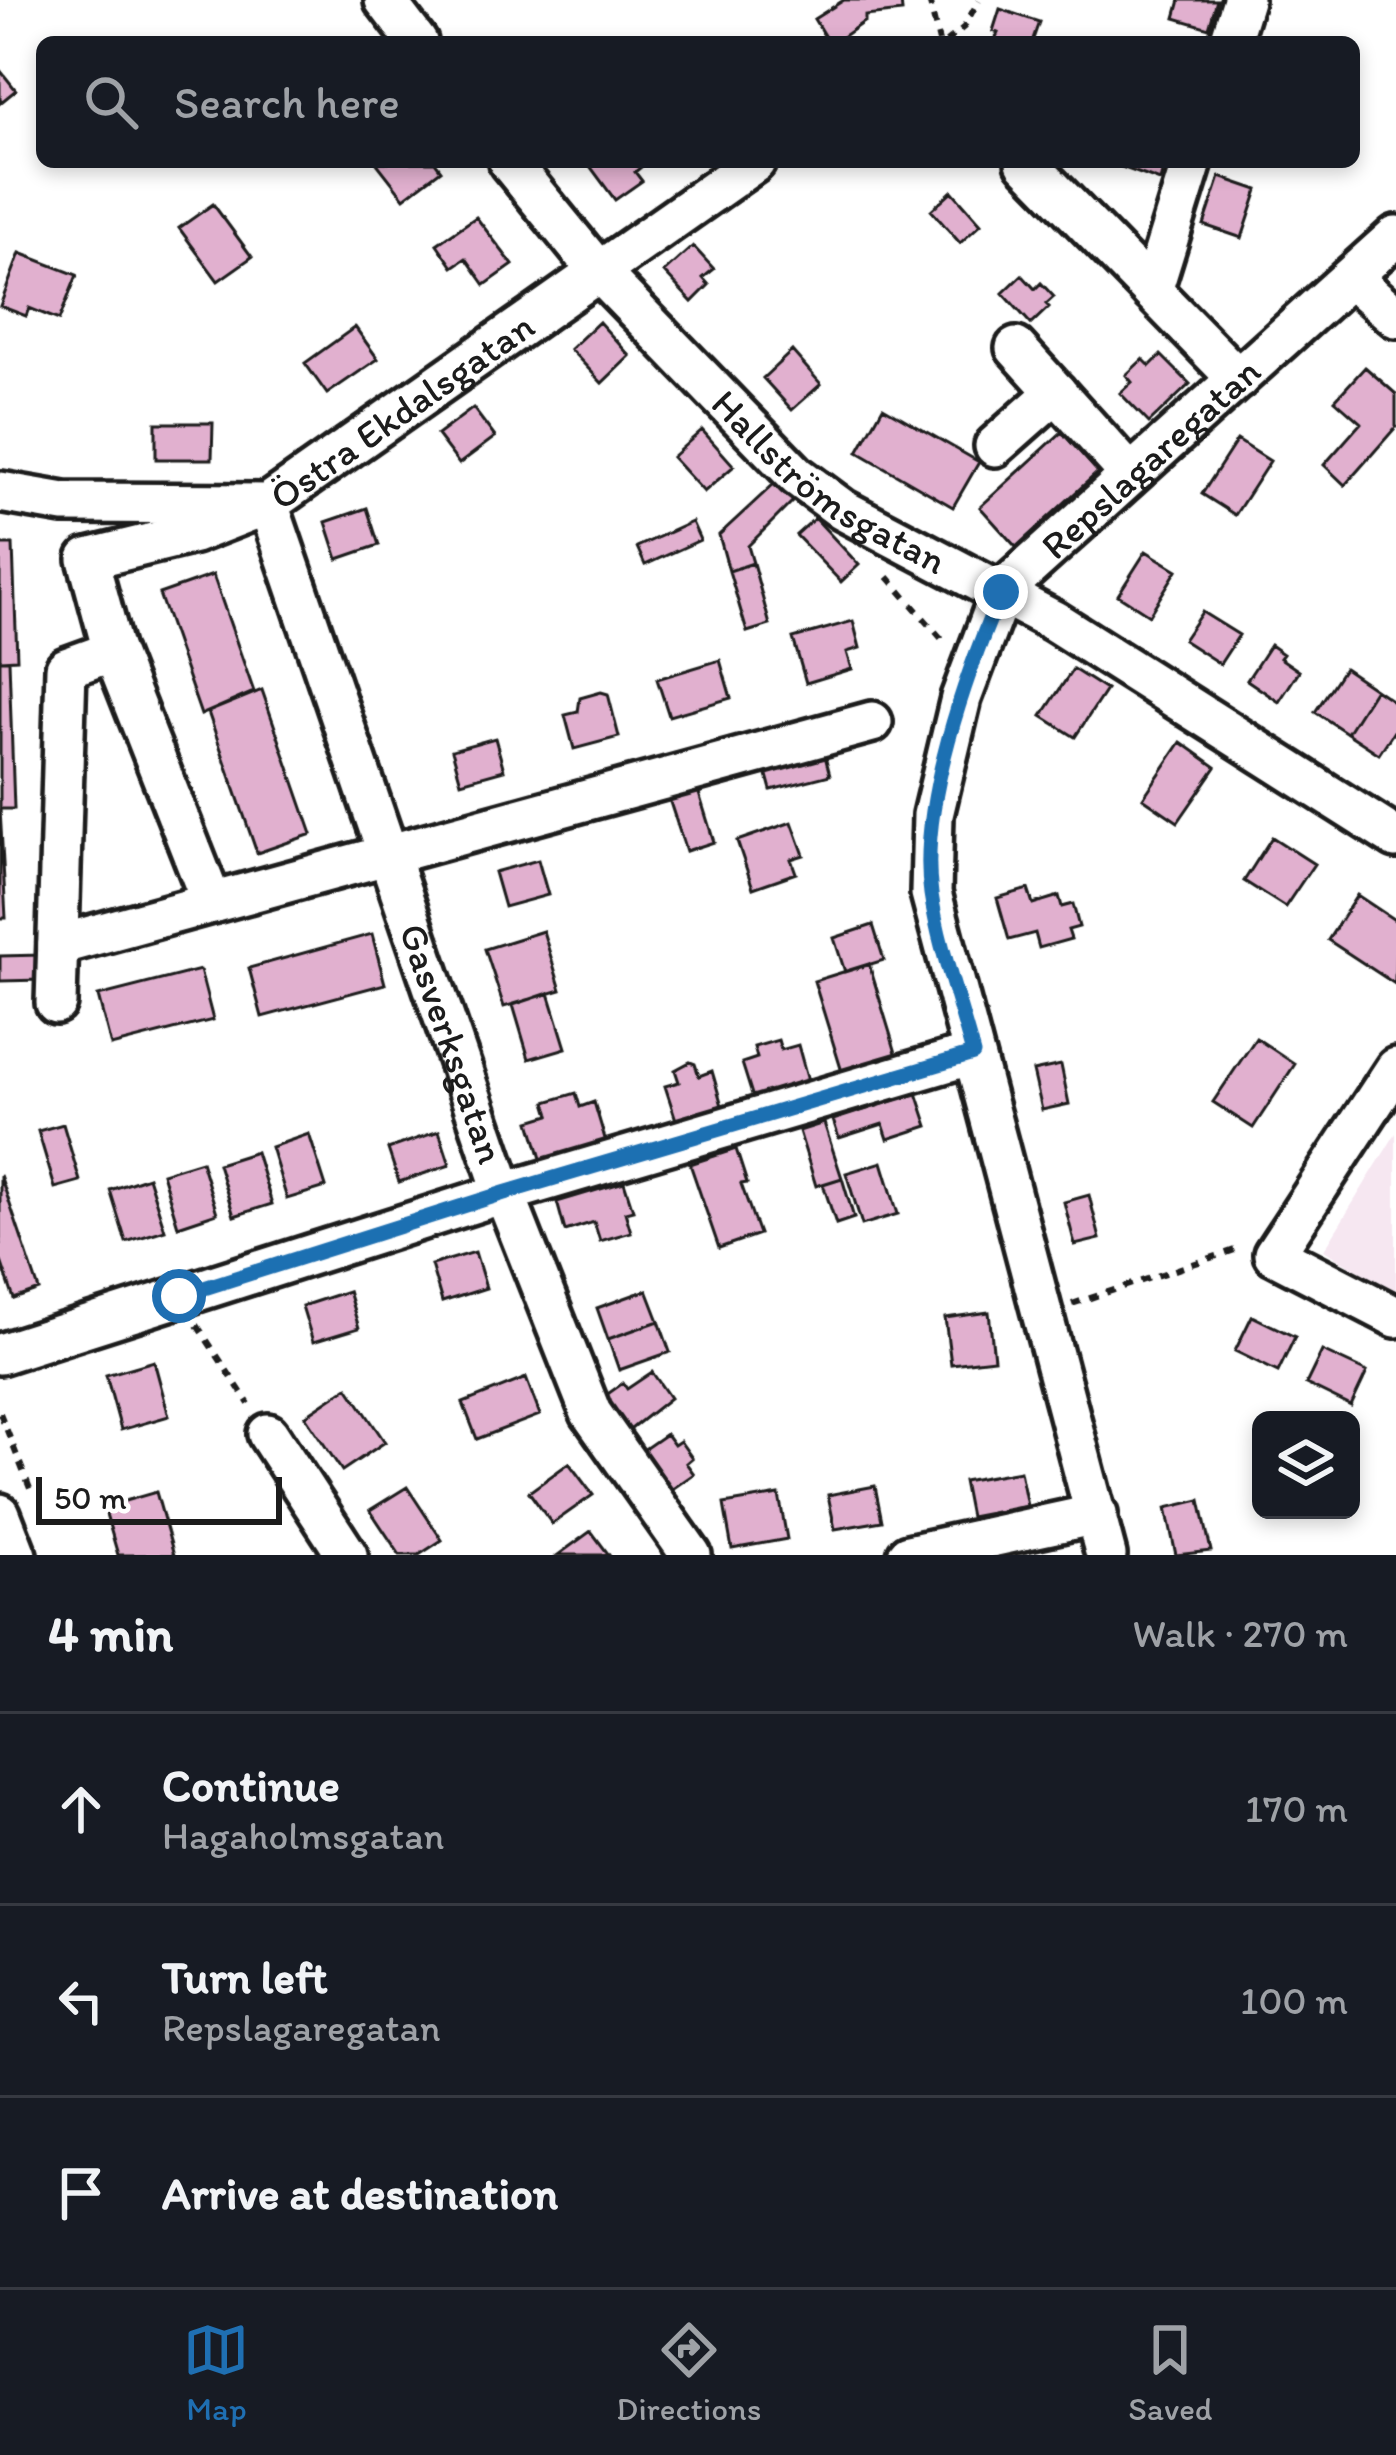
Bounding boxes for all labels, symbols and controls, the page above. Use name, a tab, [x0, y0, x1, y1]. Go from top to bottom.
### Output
search box	[36, 36, 1360, 168]
icon: search	[78, 69, 144, 135]
text: Search here	[174, 75, 400, 129]
street label: Östra Ekdalsgatan	[261, 302, 543, 520]
street label: Repslagaregatan	[1031, 347, 1270, 569]
street label: Hallströmsgatan	[702, 380, 954, 584]
route end	[974, 565, 1028, 619]
street label: Gasverksgatan	[389, 917, 515, 1170]
route start	[152, 1269, 206, 1323]
map controls	[1252, 1411, 1360, 1519]
button: layers	[1252, 1411, 1360, 1519]
scale bar	[36, 1471, 282, 1524]
text: 50 m	[54, 1478, 127, 1517]
text: 4 min	[48, 1603, 173, 1664]
text: Walk · 270 m	[1132, 1610, 1348, 1657]
text: Continue	[162, 1758, 340, 1812]
icon: ahead	[48, 1776, 114, 1842]
text: 170 m	[1245, 1785, 1348, 1832]
text: Hagaholmsgatan	[162, 1812, 444, 1859]
text: Turn left	[162, 1950, 328, 2004]
icon: left	[48, 1968, 114, 2034]
text: 100 m	[1240, 1977, 1348, 2024]
text: Repslagaregatan	[162, 2004, 441, 2051]
icon: arrive	[48, 2160, 114, 2226]
text: Arrive at destination	[162, 2166, 558, 2220]
tab: Map	[183, 2317, 249, 2428]
tab: Directions	[616, 2317, 761, 2428]
tab: Saved	[1128, 2317, 1213, 2428]

